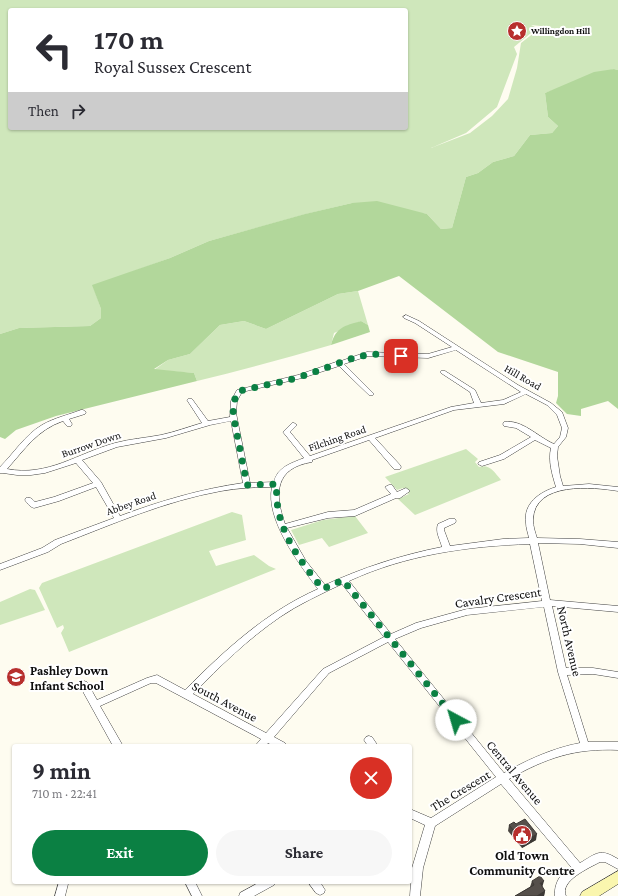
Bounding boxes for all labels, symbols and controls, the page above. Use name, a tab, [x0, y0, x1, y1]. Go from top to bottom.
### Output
place icon: Willingdon Hill	[506, 20, 528, 42]
icon: left	[28, 24, 80, 76]
text: 170 m	[94, 24, 164, 55]
place label: Willingdon Hill	[530, 26, 590, 36]
text: Royal Sussex Crescent	[94, 57, 251, 77]
icon: right	[67, 100, 89, 122]
text: Then	[28, 103, 59, 119]
pin	[384, 339, 418, 373]
icon: arrive	[390, 345, 412, 367]
street label: Hill Road	[503, 362, 544, 392]
street label: Filching Road	[307, 422, 368, 454]
street label: Burrow Down	[60, 428, 122, 460]
street label: Abbey Road	[105, 489, 158, 518]
street label: Cavalry Crescent	[454, 584, 543, 611]
street label: North Avenue	[554, 605, 585, 678]
place label: Pashley Down Infant School	[30, 663, 109, 693]
school or university icon: Pashley Down Infant School	[5, 666, 27, 688]
street label: South Avenue	[190, 678, 260, 725]
position arrow	[435, 699, 477, 741]
street label: Central Avenue	[483, 737, 546, 808]
text: 9 min	[32, 757, 91, 784]
button: close	[350, 757, 392, 799]
street label: The Crescent	[428, 766, 494, 814]
text: 710 m · 22:41	[32, 786, 97, 801]
public building icon: Old Town Community Centre	[511, 824, 533, 846]
button: Exit	[32, 830, 208, 876]
button: Share	[216, 830, 392, 876]
place label: Old Town Community Centre	[469, 848, 575, 878]

